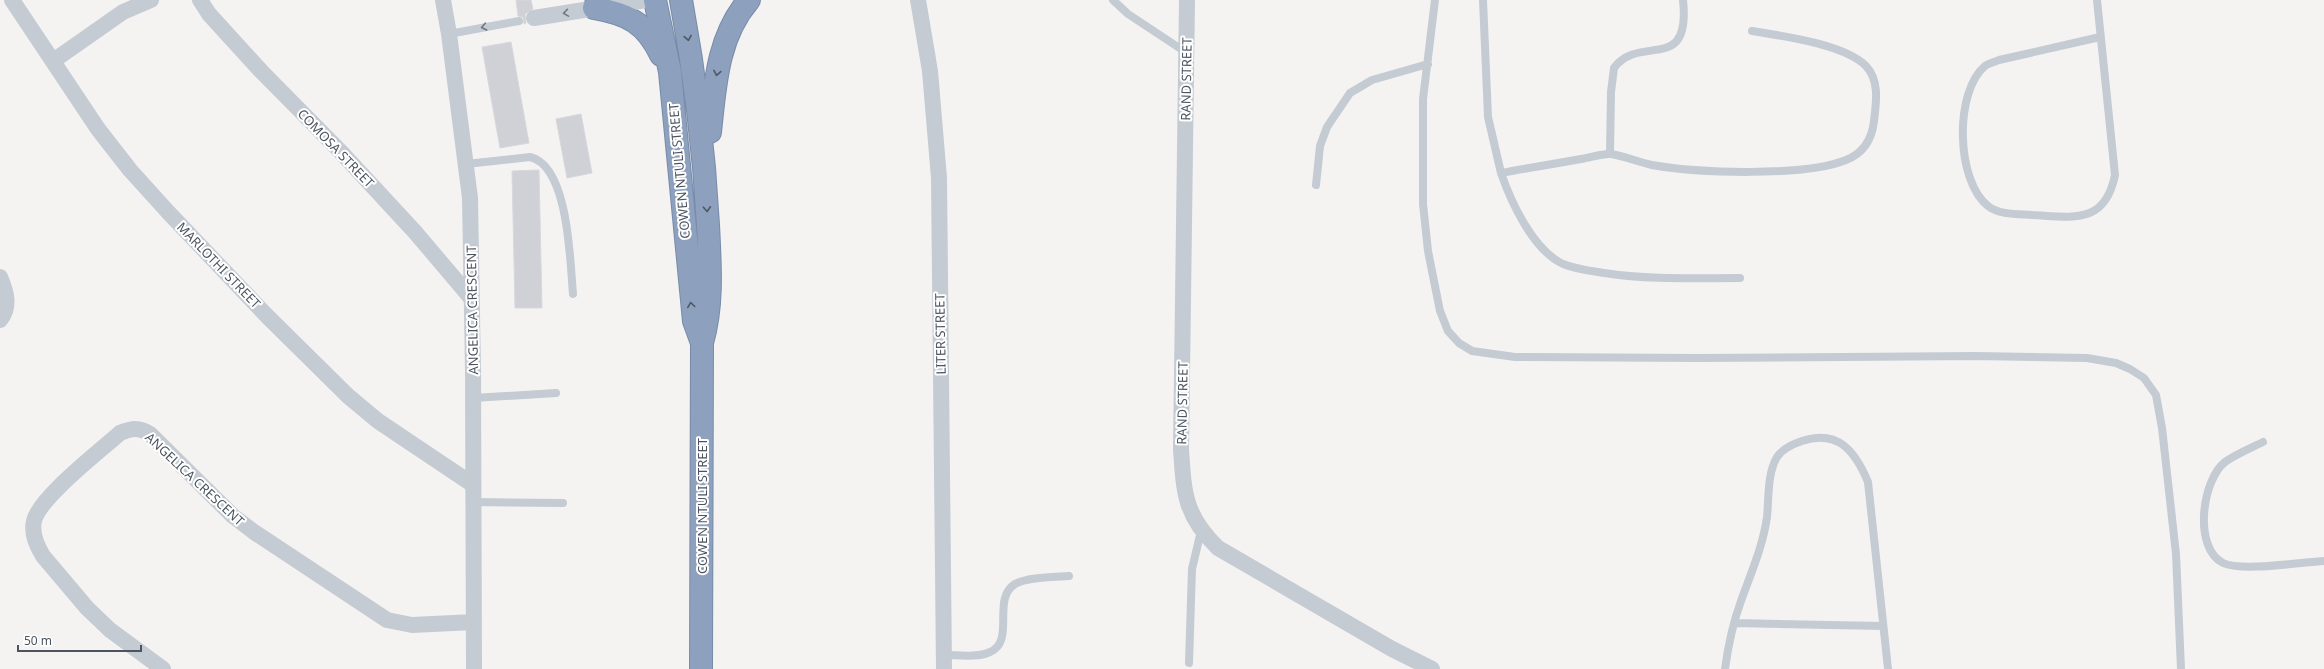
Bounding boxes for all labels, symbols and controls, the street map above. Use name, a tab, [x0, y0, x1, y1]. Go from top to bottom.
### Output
one-way arrow	[563, 8, 570, 17]
one-way arrow	[481, 22, 487, 31]
one-way arrow	[683, 35, 692, 41]
street label: RAND STREET	[1176, 36, 1196, 121]
one-way arrow	[713, 70, 722, 76]
street label: COWEN NTULI STREET	[664, 102, 694, 239]
street label: COMOSA STREET	[294, 105, 379, 192]
one-way arrow	[703, 206, 712, 212]
street label: MARLOTHI STREET	[173, 218, 265, 313]
street label: ANGELICA CRESCENT	[462, 244, 482, 375]
street label: LITER STREET	[930, 292, 950, 375]
one-way arrow	[687, 302, 696, 308]
street label: RAND STREET	[1172, 360, 1192, 445]
street label: ANGELICA CRESCENT	[142, 428, 249, 530]
street label: COWEN NTULI STREET	[693, 437, 711, 574]
scale bar	[18, 627, 141, 653]
text: 50 m	[24, 632, 52, 649]

